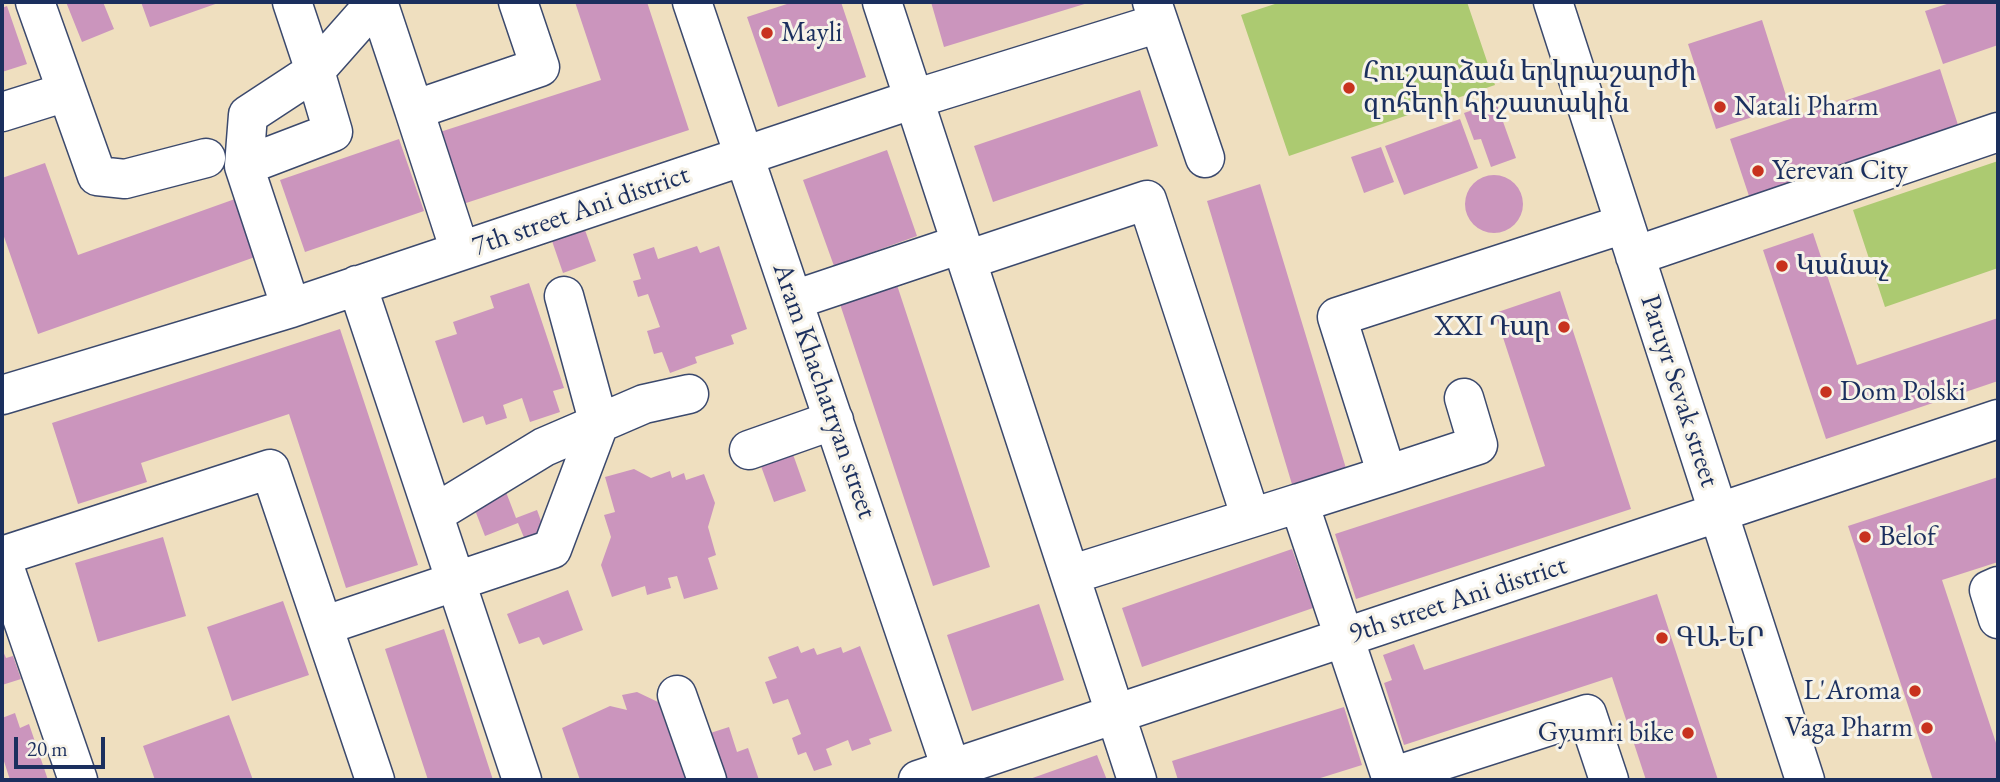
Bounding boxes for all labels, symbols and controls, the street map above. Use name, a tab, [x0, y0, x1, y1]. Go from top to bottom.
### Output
place label: Mayli	[781, 16, 842, 50]
marker: Mayli	[759, 25, 775, 41]
place label: Հուշարձան երկրաշարժի զոհերի հիշատակին	[1363, 55, 1696, 121]
marker: Հուշարձան երկրաշարժի զոհերի հիշատակին	[1341, 80, 1357, 96]
place label: Natali Pharm	[1734, 90, 1879, 124]
marker: Natali Pharm	[1712, 99, 1728, 115]
place label: Yerevan City	[1772, 154, 1908, 188]
street label: 7th street Ani district	[468, 158, 694, 264]
marker: Yerevan City	[1750, 163, 1766, 179]
place label: Կանաչ	[1796, 249, 1889, 283]
marker: Կանաչ	[1774, 258, 1790, 274]
street label: Aram Khachatryan street	[764, 259, 884, 523]
street label: Paruyr Sevak street	[1632, 291, 1726, 491]
place label: XXI Դար	[1434, 310, 1550, 344]
marker: XXI Դար	[1556, 319, 1572, 335]
place label: Dom Polski	[1840, 375, 1966, 409]
marker: Dom Polski	[1818, 384, 1834, 400]
place label: Belof	[1879, 520, 1936, 554]
marker: Belof	[1857, 529, 1873, 545]
street label: 9th street Ani district	[1345, 549, 1571, 651]
place label: ԳԱ-ԵՐ	[1676, 621, 1764, 655]
marker: ԳԱ-ԵՐ	[1654, 630, 1670, 646]
place label: L'Aroma	[1804, 674, 1901, 708]
marker: L'Aroma	[1907, 683, 1923, 699]
place label: Vaga Pharm	[1785, 711, 1913, 745]
place label: Gyumri bike	[1538, 716, 1674, 750]
marker: Vaga Pharm	[1919, 720, 1935, 736]
scale bar	[18, 722, 108, 766]
marker: Gyumri bike	[1680, 725, 1696, 741]
text: 20 m	[27, 735, 68, 762]

